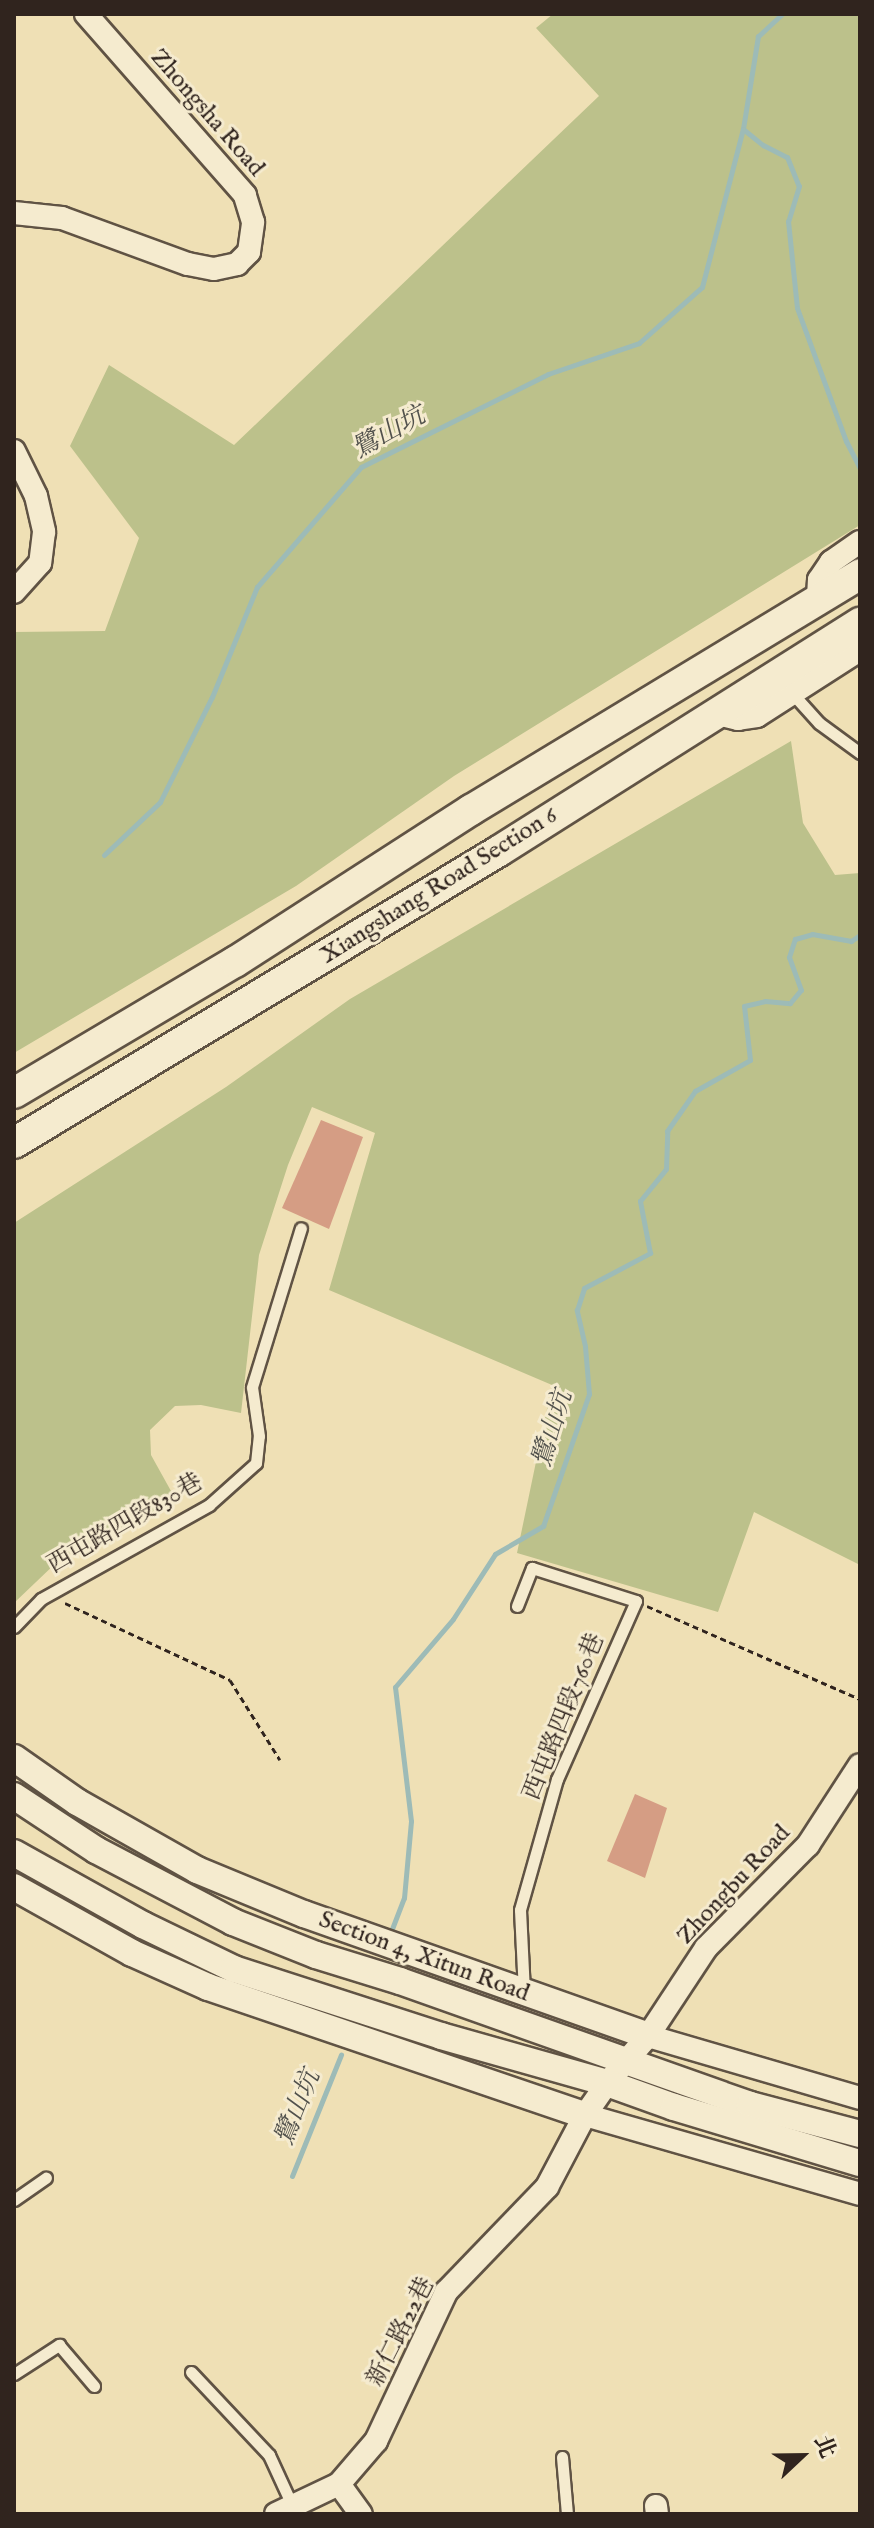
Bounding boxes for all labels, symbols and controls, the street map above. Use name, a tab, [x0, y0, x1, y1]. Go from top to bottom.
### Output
street label: Zhongsha Road	[144, 43, 270, 183]
water label: 鷺山坑	[347, 400, 431, 466]
street label: Xiangshang Road Section 6	[315, 801, 563, 971]
water label: 鷺山坑	[527, 1387, 579, 1471]
street label: 西屯路四段830巷	[42, 1468, 208, 1580]
street label: 西屯路四段760巷	[517, 1629, 611, 1805]
street label: Zhongbu Road	[671, 1819, 797, 1951]
street label: Section 4, Xitun Road	[315, 1906, 533, 2008]
water label: 鷺山坑	[269, 2066, 327, 2150]
street label: 新仁路22巷	[361, 2273, 441, 2391]
north arrow	[762, 2416, 842, 2496]
text: 北	[807, 2432, 841, 2462]

